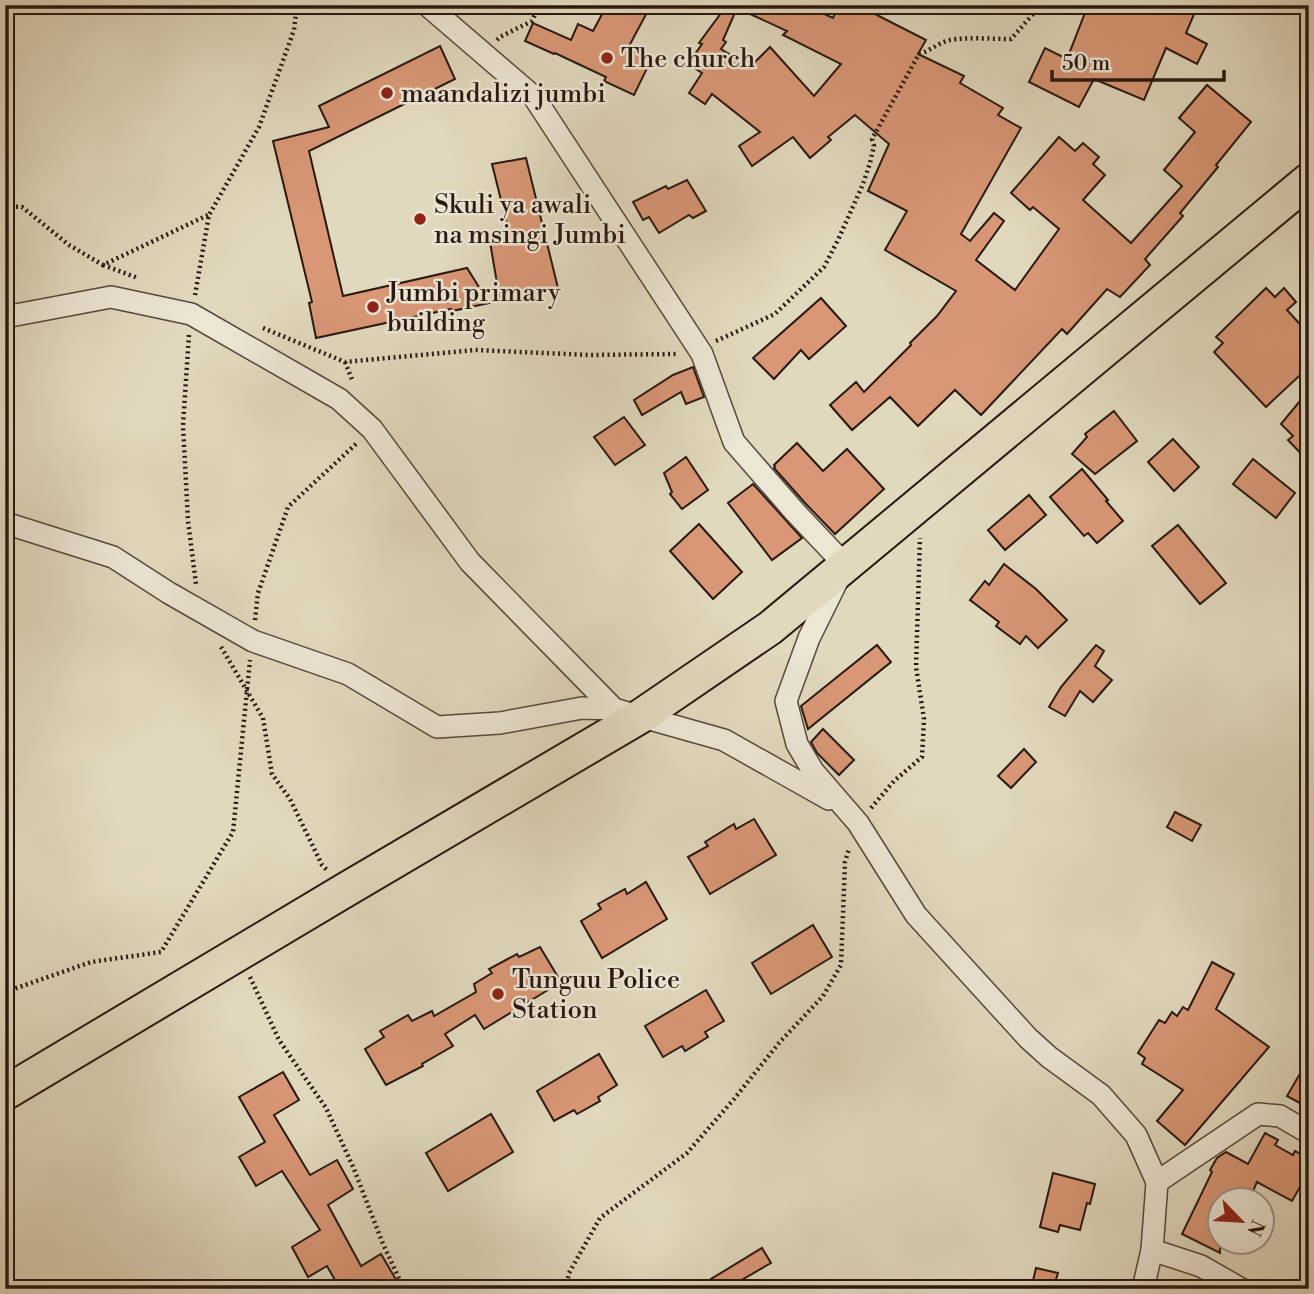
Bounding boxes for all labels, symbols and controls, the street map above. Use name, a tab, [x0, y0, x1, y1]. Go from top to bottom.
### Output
scale bar	[1052, 38, 1223, 82]
place label: The church	[621, 43, 755, 75]
marker: The church	[599, 50, 615, 66]
text: 50 m	[1062, 51, 1110, 77]
place label: maandalizi jumbi	[401, 78, 606, 110]
marker: maandalizi jumbi	[379, 85, 395, 101]
place label: Skuli ya awali na msingi Jumbi	[434, 189, 626, 251]
marker: Skuli ya awali na msingi Jumbi	[412, 211, 428, 227]
place label: Jumbi primary building	[386, 277, 561, 339]
marker: Jumbi primary building	[365, 299, 381, 315]
place label: Tunguu Police Station	[512, 964, 680, 1026]
marker: Tunguu Police Station	[490, 986, 506, 1002]
north arrow	[1206, 1186, 1276, 1256]
text: N	[1241, 1216, 1270, 1240]

